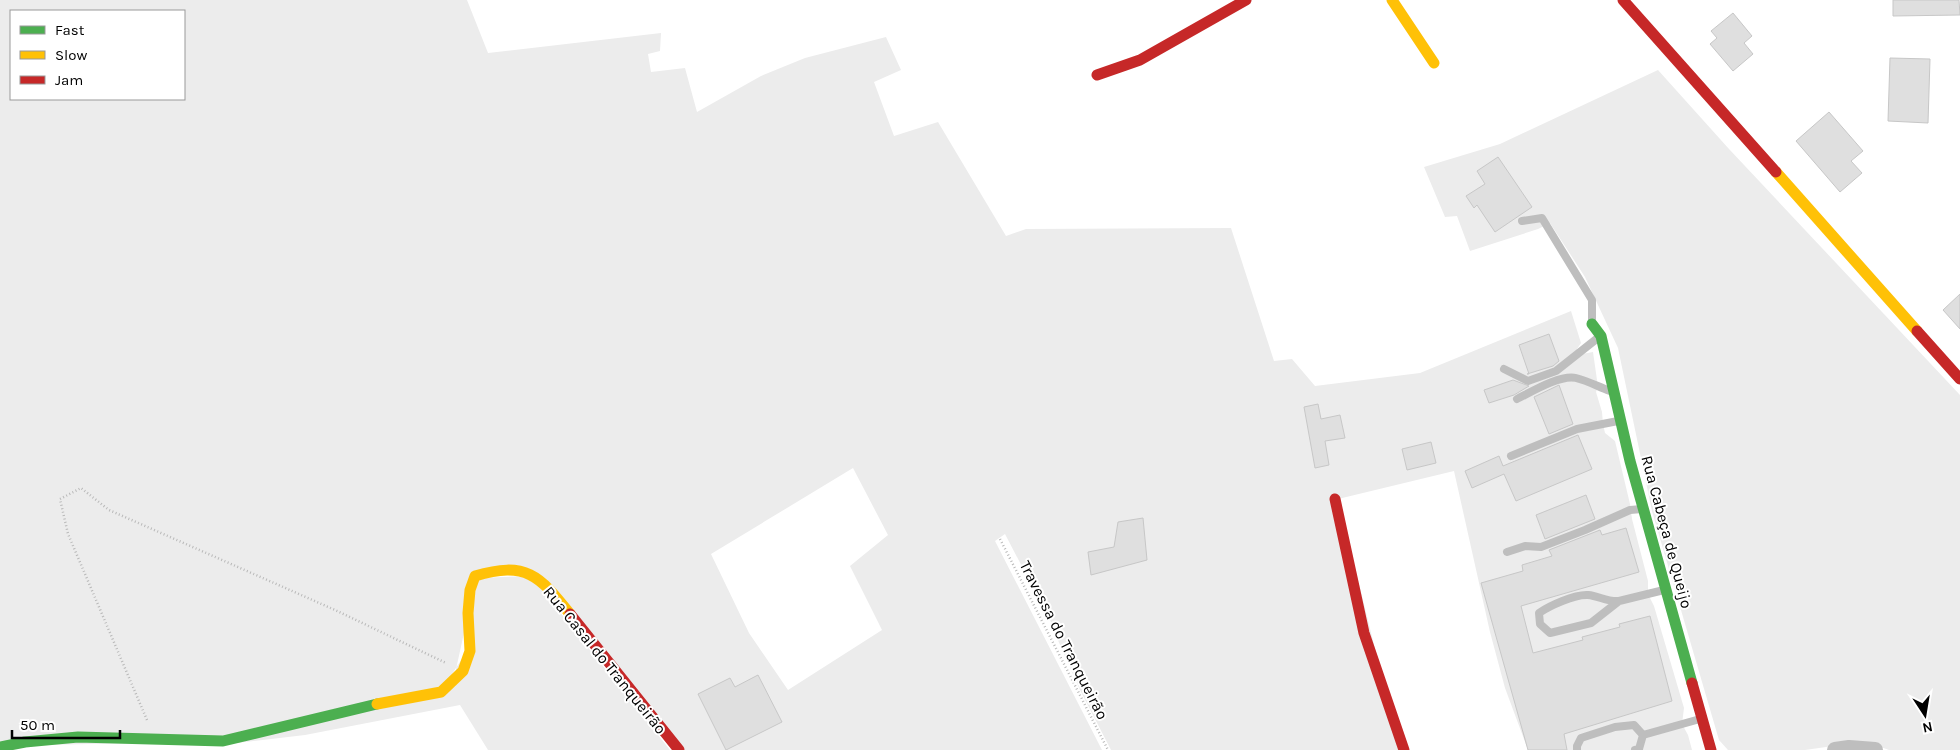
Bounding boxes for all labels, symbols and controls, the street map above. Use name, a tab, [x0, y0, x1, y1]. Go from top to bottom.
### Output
legend	[10, 10, 185, 100]
text: Fast	[55, 21, 85, 39]
text: Slow	[55, 46, 87, 64]
text: Jam	[55, 71, 83, 89]
street label: Rua Cabeça de Queijo	[1637, 453, 1697, 611]
street label: Travessa do Tranqueirão	[1016, 557, 1112, 723]
street label: Rua Casal do Tranqueirão	[540, 582, 670, 738]
north arrow	[1900, 690, 1950, 740]
scale bar	[12, 708, 120, 740]
text: 50 m	[20, 716, 55, 734]
text: N	[1921, 718, 1934, 737]

